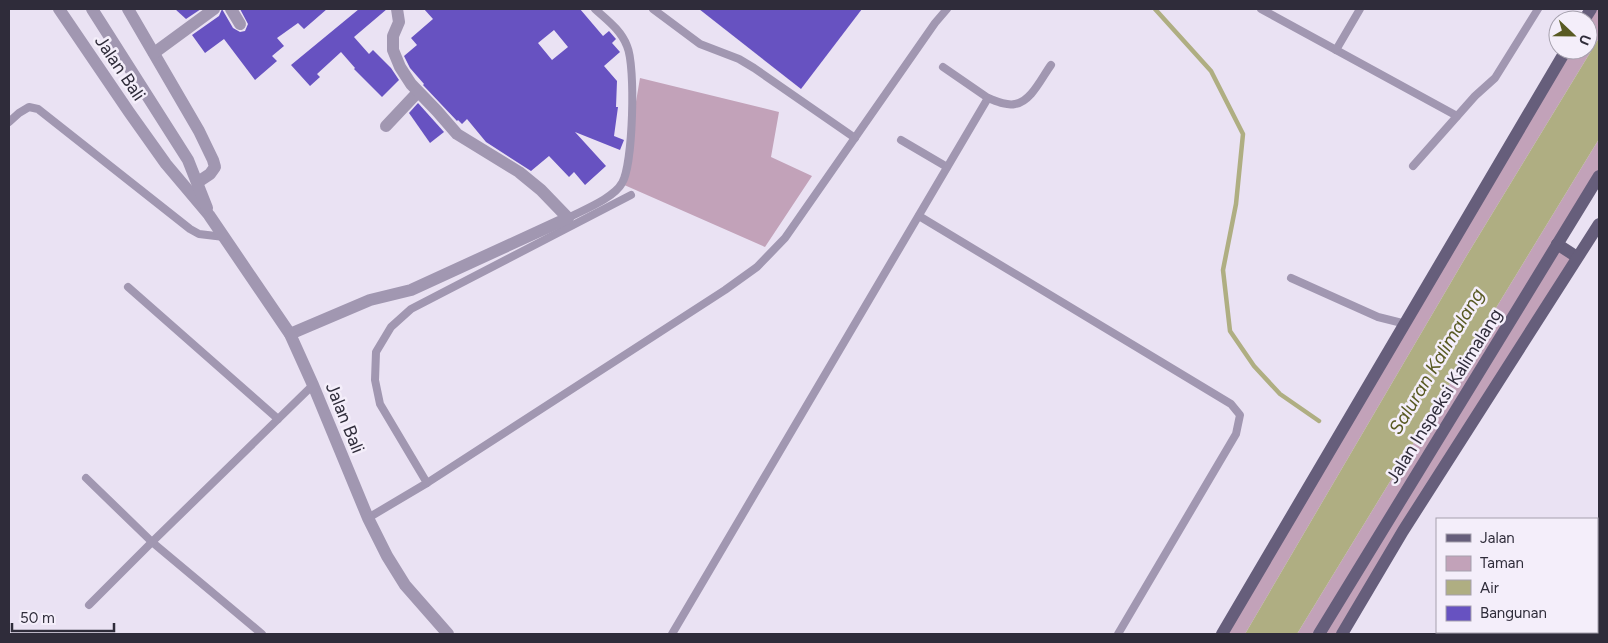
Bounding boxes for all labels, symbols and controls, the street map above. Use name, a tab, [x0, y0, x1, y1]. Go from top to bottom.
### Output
north arrow	[1548, 10, 1598, 60]
street label: Jalan Bali	[90, 31, 150, 105]
text: U	[1575, 32, 1594, 47]
water label: Saluran Kalimalang	[1384, 284, 1489, 438]
street label: Jalan Inspeksi Kalimalang	[1381, 305, 1507, 487]
street label: Jalan Bali	[321, 379, 369, 457]
legend	[1436, 518, 1598, 633]
text: Jalan	[1480, 529, 1515, 547]
text: Taman	[1480, 554, 1524, 572]
text: Air	[1480, 579, 1499, 597]
scale bar	[12, 600, 115, 632]
text: Bangunan	[1480, 604, 1547, 622]
text: 50 m	[20, 609, 55, 627]

